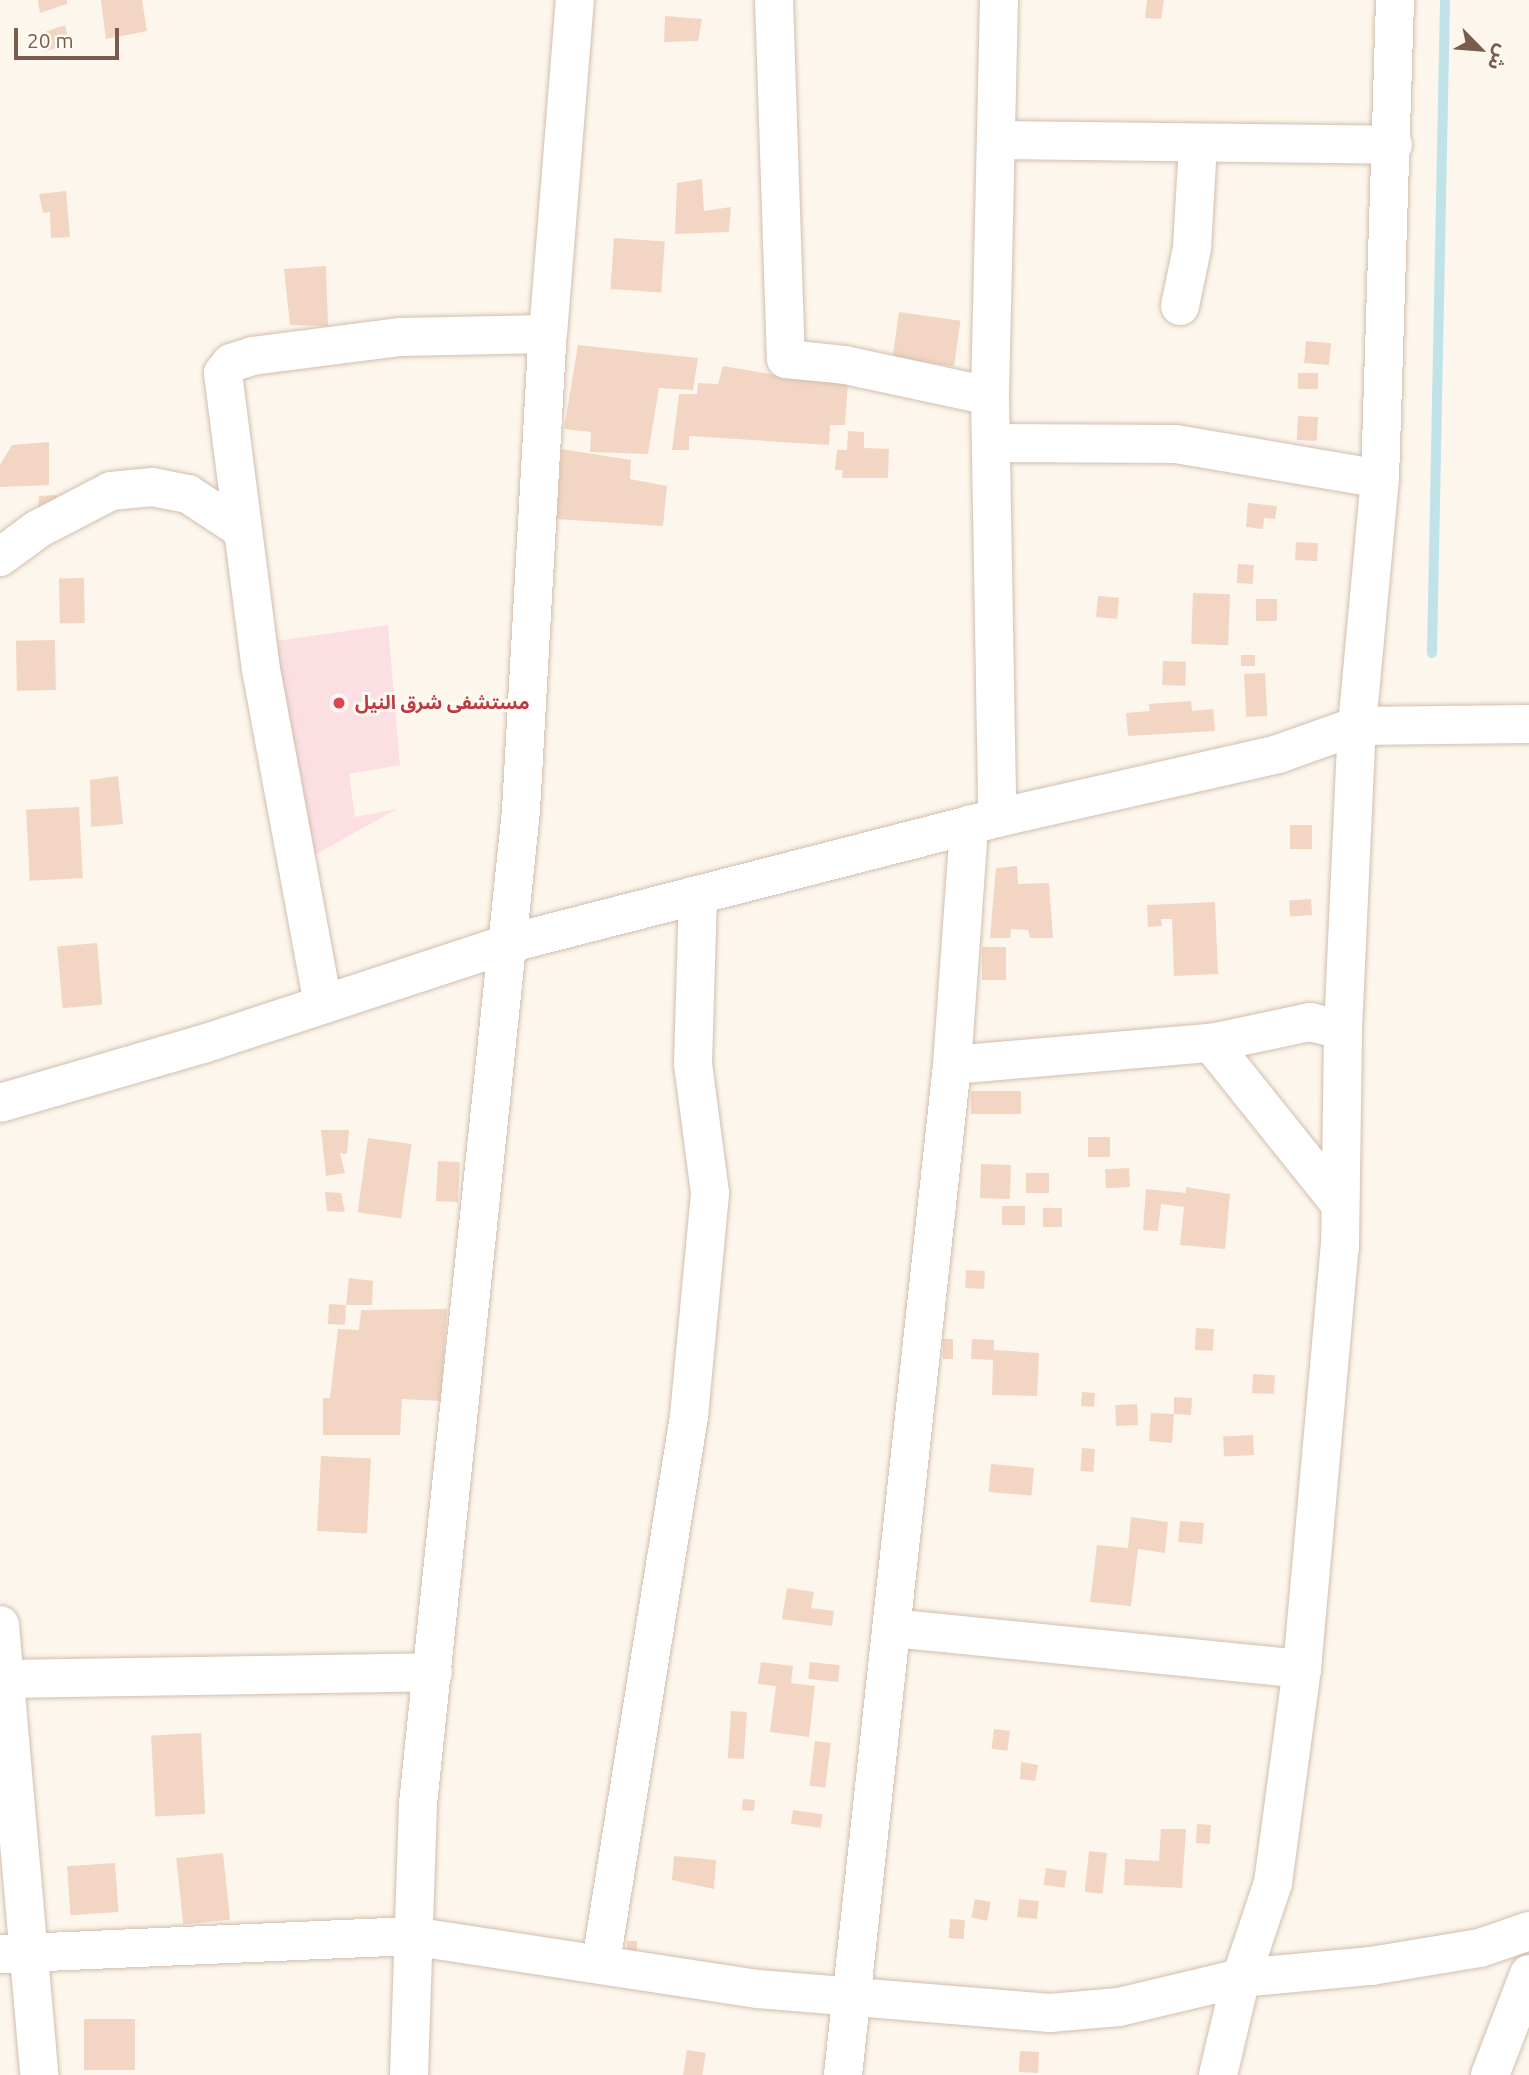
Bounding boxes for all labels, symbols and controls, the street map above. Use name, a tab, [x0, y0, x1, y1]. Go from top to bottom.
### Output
scale bar	[18, 14, 122, 58]
north arrow	[1445, 14, 1515, 84]
text: 20 m	[27, 28, 74, 52]
text: ش	[1484, 41, 1515, 74]
place label: مستشفى شرق النيل	[355, 692, 530, 714]
marker: مستشفى شرق النيل	[329, 693, 349, 713]

